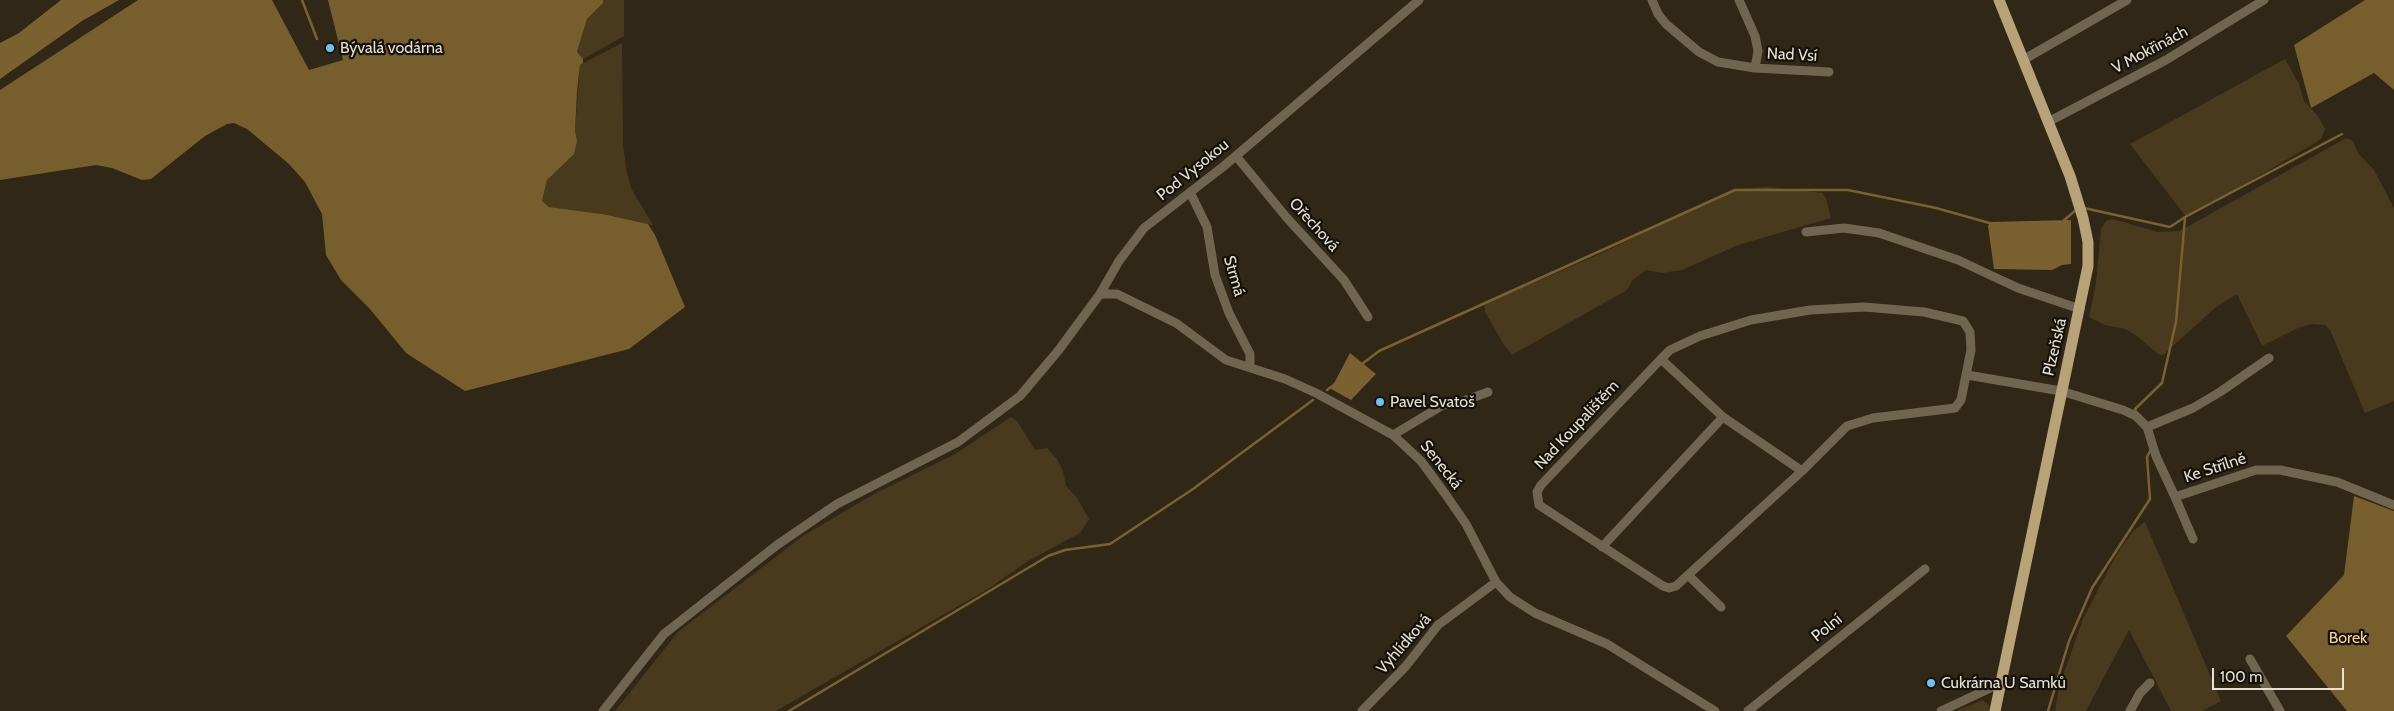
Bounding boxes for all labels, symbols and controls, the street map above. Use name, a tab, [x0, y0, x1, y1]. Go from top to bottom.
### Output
street label: V Mokřinách	[2109, 22, 2191, 78]
place label: Bývalá vodárna	[340, 38, 443, 58]
marker: Bývalá vodárna	[324, 42, 336, 54]
street label: Nad Vsí	[1766, 44, 1818, 66]
street label: Pod Vysokou	[1153, 135, 1233, 205]
street label: Ořechová	[1285, 194, 1343, 256]
street label: Strmá	[1219, 254, 1249, 298]
street label: Plzeňská	[2039, 316, 2071, 378]
street label: Nad Koupalištěm	[1531, 376, 1623, 474]
place label: Pavel Svatoš	[1390, 392, 1475, 412]
marker: Pavel Svatoš	[1374, 396, 1386, 408]
street label: Senecká	[1416, 437, 1466, 493]
street label: Ke Střílně	[2182, 449, 2248, 487]
street label: Vyhlídková	[1373, 610, 1435, 678]
street label: Polní	[1808, 610, 1846, 646]
park label: Borek	[2329, 628, 2367, 648]
scale bar	[2214, 658, 2346, 690]
text: 100 m	[2220, 668, 2262, 686]
place label: Cukrárna U Samků	[1941, 673, 2066, 693]
marker: Cukrárna U Samků	[1925, 677, 1937, 689]

